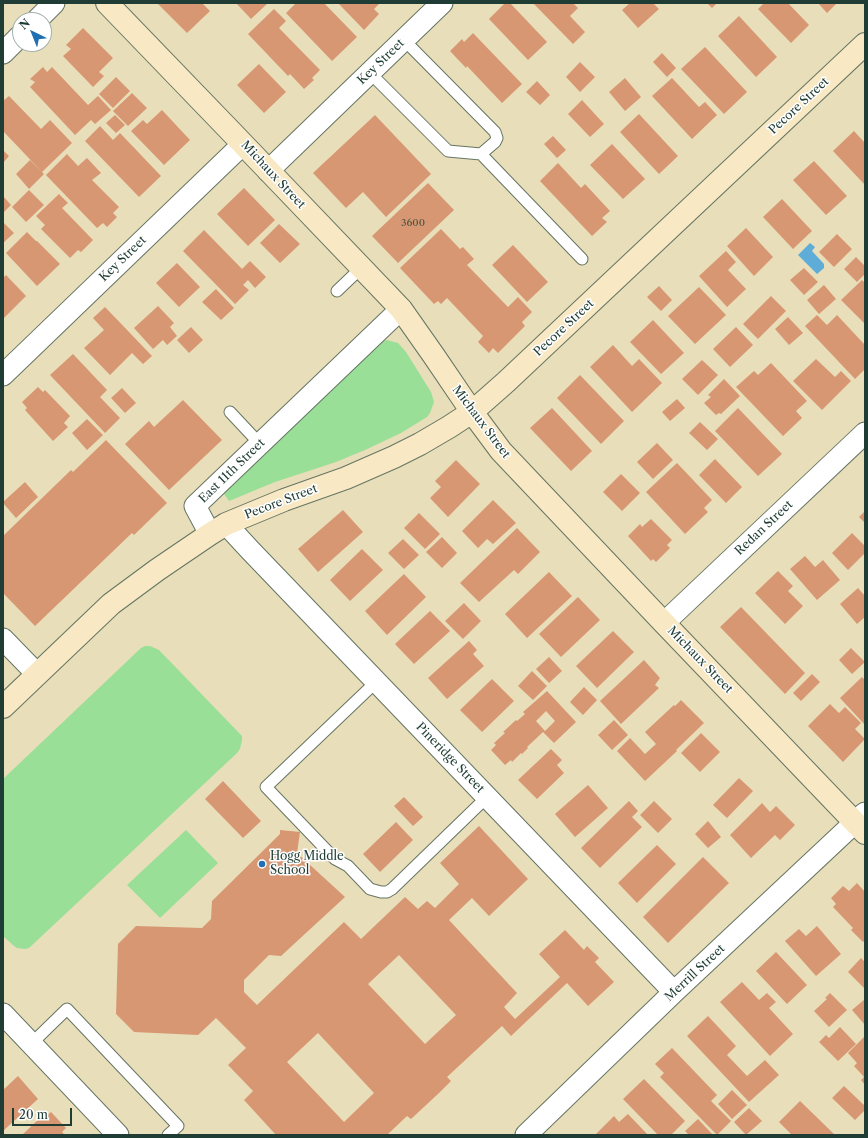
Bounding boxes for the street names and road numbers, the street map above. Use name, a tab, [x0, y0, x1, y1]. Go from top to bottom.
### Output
street label: Key Street	[355, 36, 407, 88]
street label: Pecore Street	[766, 75, 832, 137]
street label: Michaux Street	[238, 138, 308, 212]
street label: Key Street	[97, 233, 149, 285]
street label: Pecore Street	[531, 297, 597, 359]
street label: Michaux Street	[449, 383, 513, 461]
street label: East 11th Street	[196, 436, 268, 506]
street label: Pecore Street	[243, 482, 319, 522]
street label: Redan Street	[732, 498, 796, 558]
street label: Michaux Street	[664, 624, 736, 696]
street label: Pineridge Street	[413, 720, 487, 796]
street label: Merrill Street	[662, 942, 728, 1004]

